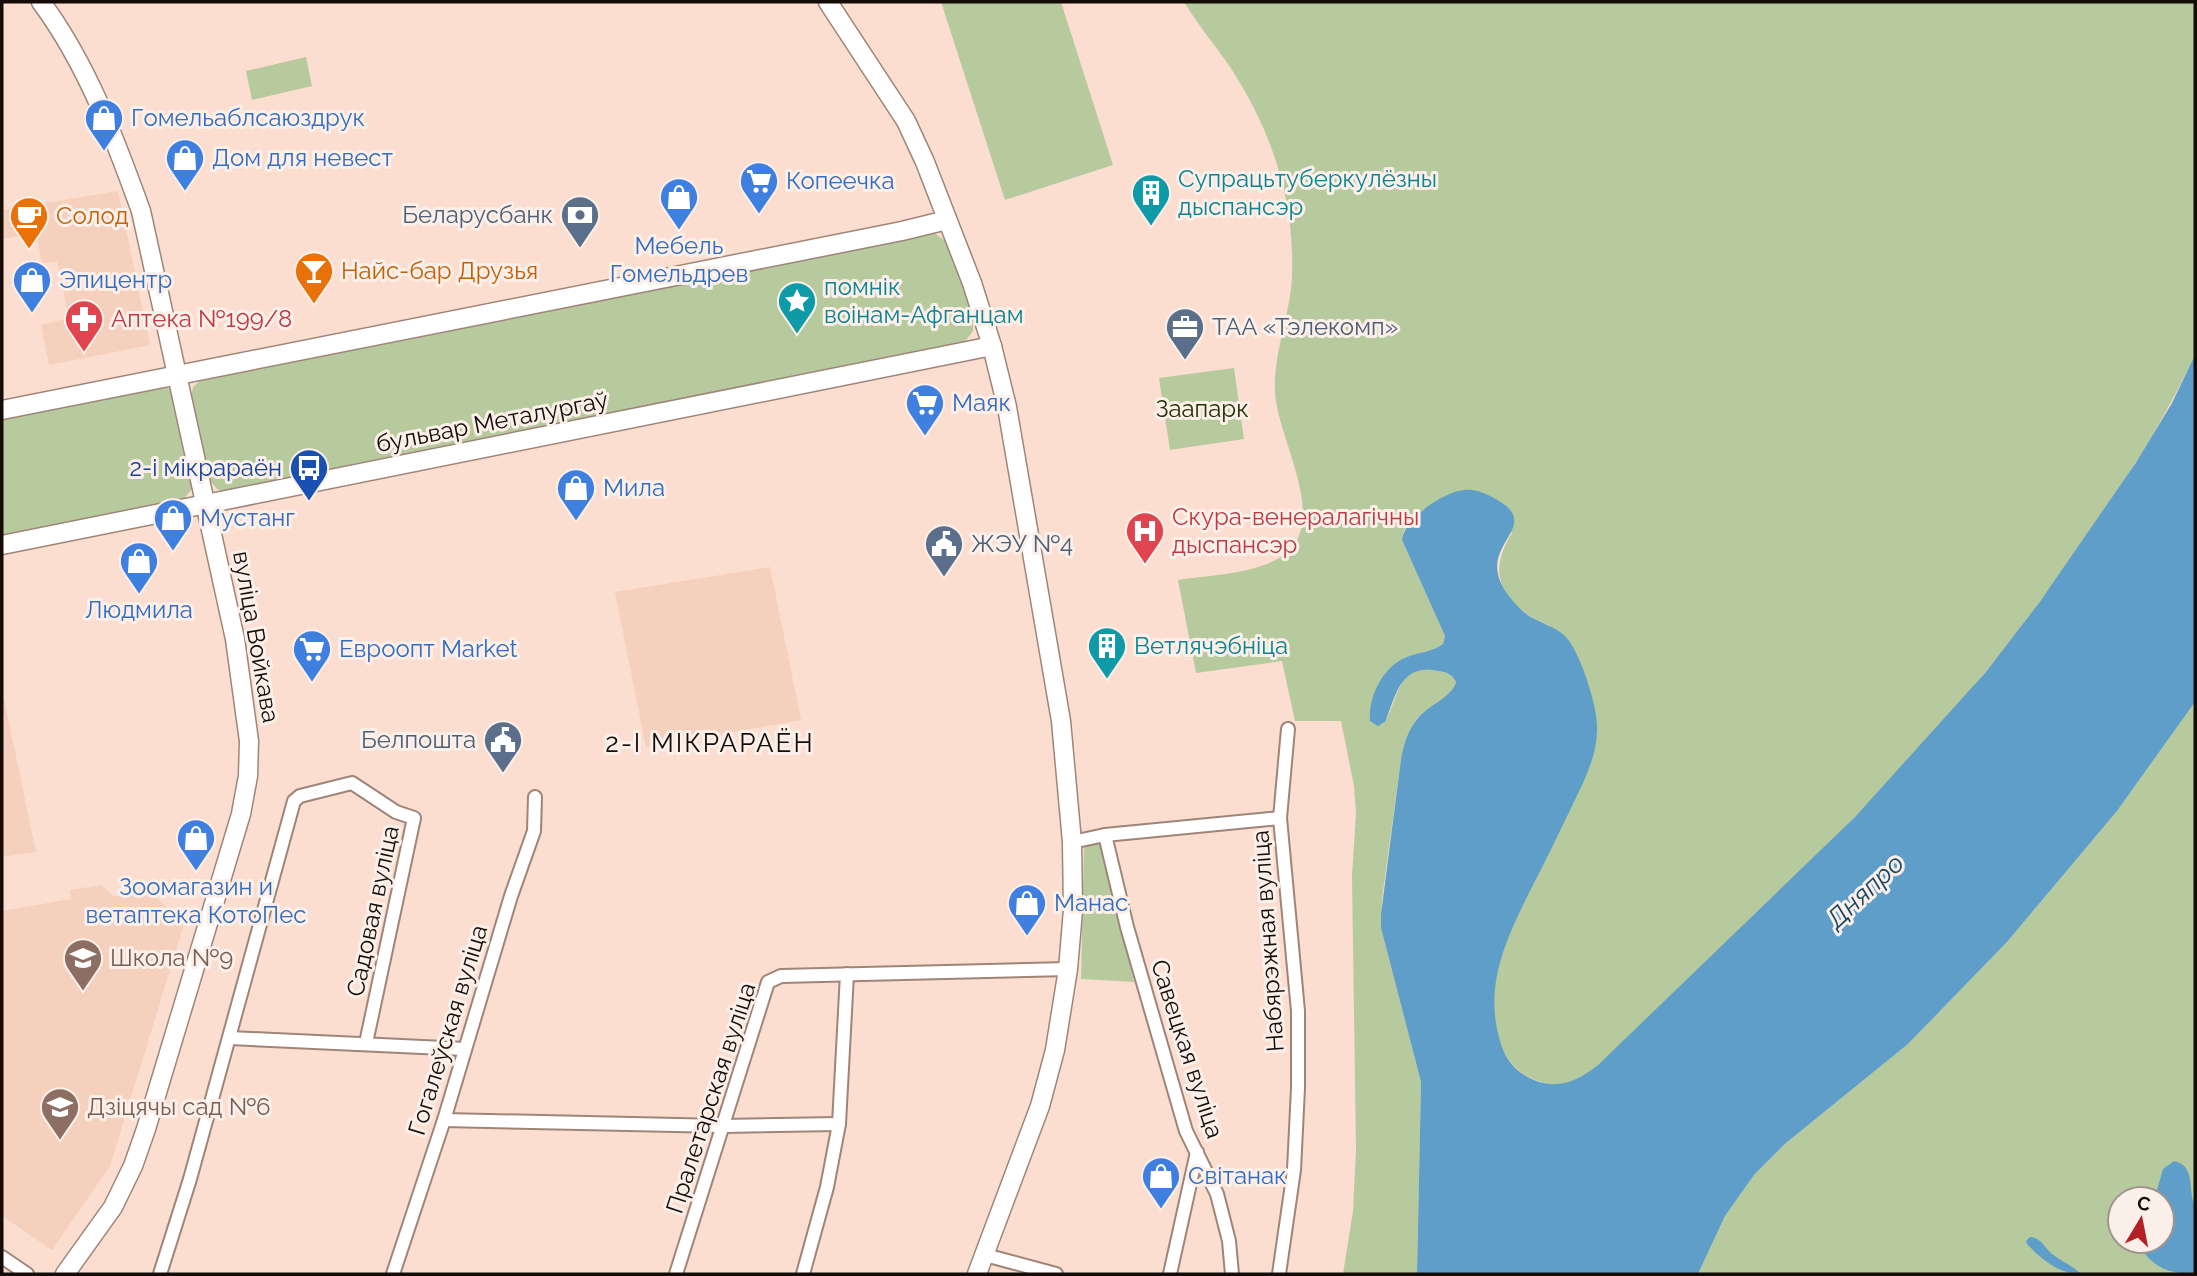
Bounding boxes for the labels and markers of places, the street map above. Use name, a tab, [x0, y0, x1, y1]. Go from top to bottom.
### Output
shop icon: Гомельаблсаюздрук	[83, 97, 125, 152]
place label: Гомельаблсаюздрук	[131, 103, 365, 132]
shop icon: Дом для невест	[164, 137, 206, 192]
place label: Дом для невест	[212, 143, 394, 172]
supermarket icon: Копеечка	[738, 160, 780, 215]
place label: Супрацьтуберкулёзны дыспансэр	[1178, 164, 1437, 221]
place label: Копеечка	[786, 166, 894, 195]
building icon: Супрацьтуберкулёзны дыспансэр	[1130, 172, 1172, 227]
shop icon: Мебель Гомельдрев	[658, 176, 700, 231]
bank icon: Беларусбанк	[559, 194, 601, 249]
cafe icon: Солод	[8, 195, 50, 250]
place label: Беларусбанк	[402, 200, 553, 229]
place label: Солод	[56, 201, 129, 230]
place label: Мебель Гомельдрев	[610, 231, 748, 288]
bar icon: Найс-бар Друзья	[293, 250, 335, 305]
place label: Найс-бар Друзья	[341, 256, 538, 285]
shop icon: Эпицентр	[11, 259, 53, 314]
place label: Эпицентр	[59, 265, 172, 294]
place label: помнік воінам-Афганцам	[824, 272, 1023, 329]
place icon: помнік воінам-Афганцам	[776, 280, 818, 335]
pharmacy icon: Аптека №199/8	[63, 298, 105, 353]
place label: Аптека №199/8	[111, 304, 292, 333]
office icon: ТАА «Тэлекомп»	[1164, 306, 1206, 361]
place label: ТАА «Тэлекомп»	[1212, 312, 1398, 341]
supermarket icon: Маяк	[904, 382, 946, 437]
place label: Маяк	[952, 388, 1011, 417]
bus stop icon: 2-і мікрараён	[288, 447, 330, 502]
place label: 2-і мікрараён	[130, 453, 282, 482]
shop icon: Мила	[555, 467, 597, 522]
place label: Мила	[603, 473, 665, 502]
shop icon: Мустанг	[152, 497, 194, 552]
place label: Скура-венералагічны дыспансэр	[1172, 502, 1419, 559]
place label: Мустанг	[200, 503, 295, 532]
hospital icon: Скура-венералагічны дыспансэр	[1124, 510, 1166, 565]
public building icon: ЖЭУ №4	[923, 523, 965, 578]
place label: ЖЭУ №4	[971, 529, 1073, 558]
shop icon: Людмила	[118, 540, 160, 595]
place label: Людмила	[85, 595, 193, 624]
building icon: Ветлячэбніца	[1086, 625, 1128, 680]
supermarket icon: Евроопт Market	[291, 628, 333, 683]
place label: Ветлячэбніца	[1134, 631, 1288, 660]
place label: Евроопт Market	[339, 634, 517, 663]
public building icon: Белпошта	[482, 719, 524, 774]
place label: Белпошта	[361, 725, 476, 754]
shop icon: Зоомагазин и ветаптека КотоПес	[175, 817, 217, 872]
place label: Зоомагазин и ветаптека КотоПес	[85, 872, 307, 929]
shop icon: Манас	[1006, 882, 1048, 937]
place label: Манас	[1054, 888, 1128, 917]
school or university icon: Школа №9	[62, 937, 104, 992]
place label: Школа №9	[110, 943, 233, 972]
school or university icon: Дзіцячы сад №6	[39, 1086, 81, 1141]
place label: Дзіцячы сад №6	[87, 1092, 270, 1121]
shop icon: Світанак	[1140, 1155, 1182, 1210]
place label: Світанак	[1188, 1161, 1287, 1190]

